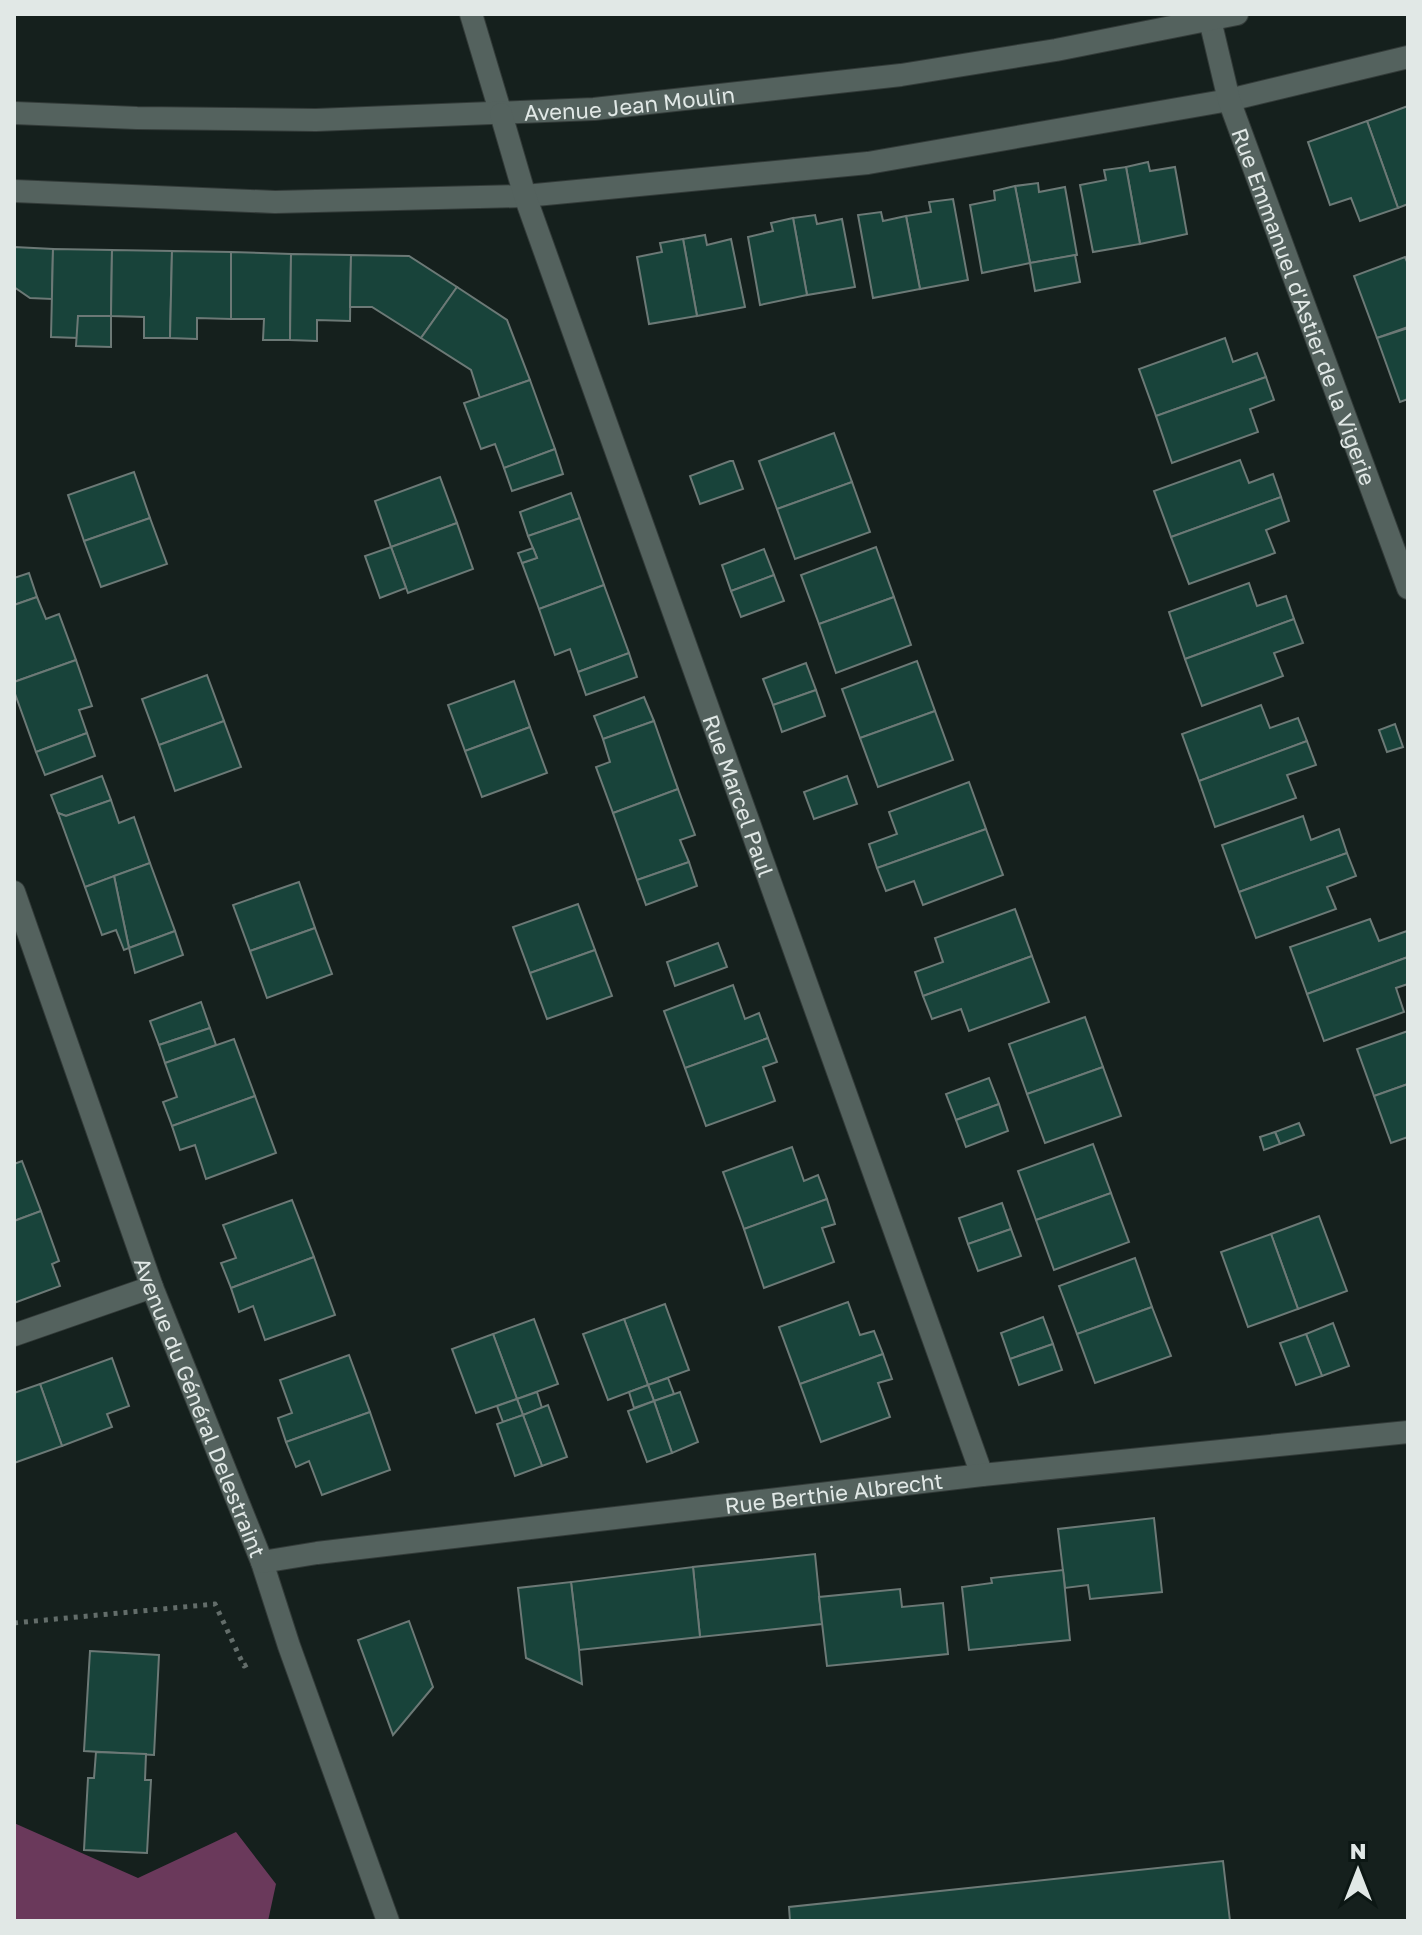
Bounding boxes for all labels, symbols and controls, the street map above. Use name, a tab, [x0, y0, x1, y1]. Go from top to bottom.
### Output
street label: Avenue Jean Moulin	[523, 80, 736, 125]
street label: Rue Emmanuel d'Astier de la Vigerie	[1227, 124, 1383, 489]
street label: Rue Marcel Paul	[698, 711, 781, 880]
street label: Avenue du Général Delestraint	[129, 1254, 272, 1561]
street label: Rue Berthie Albrecht	[723, 1466, 944, 1519]
north arrow	[1318, 1831, 1398, 1911]
text: N	[1350, 1837, 1366, 1864]

